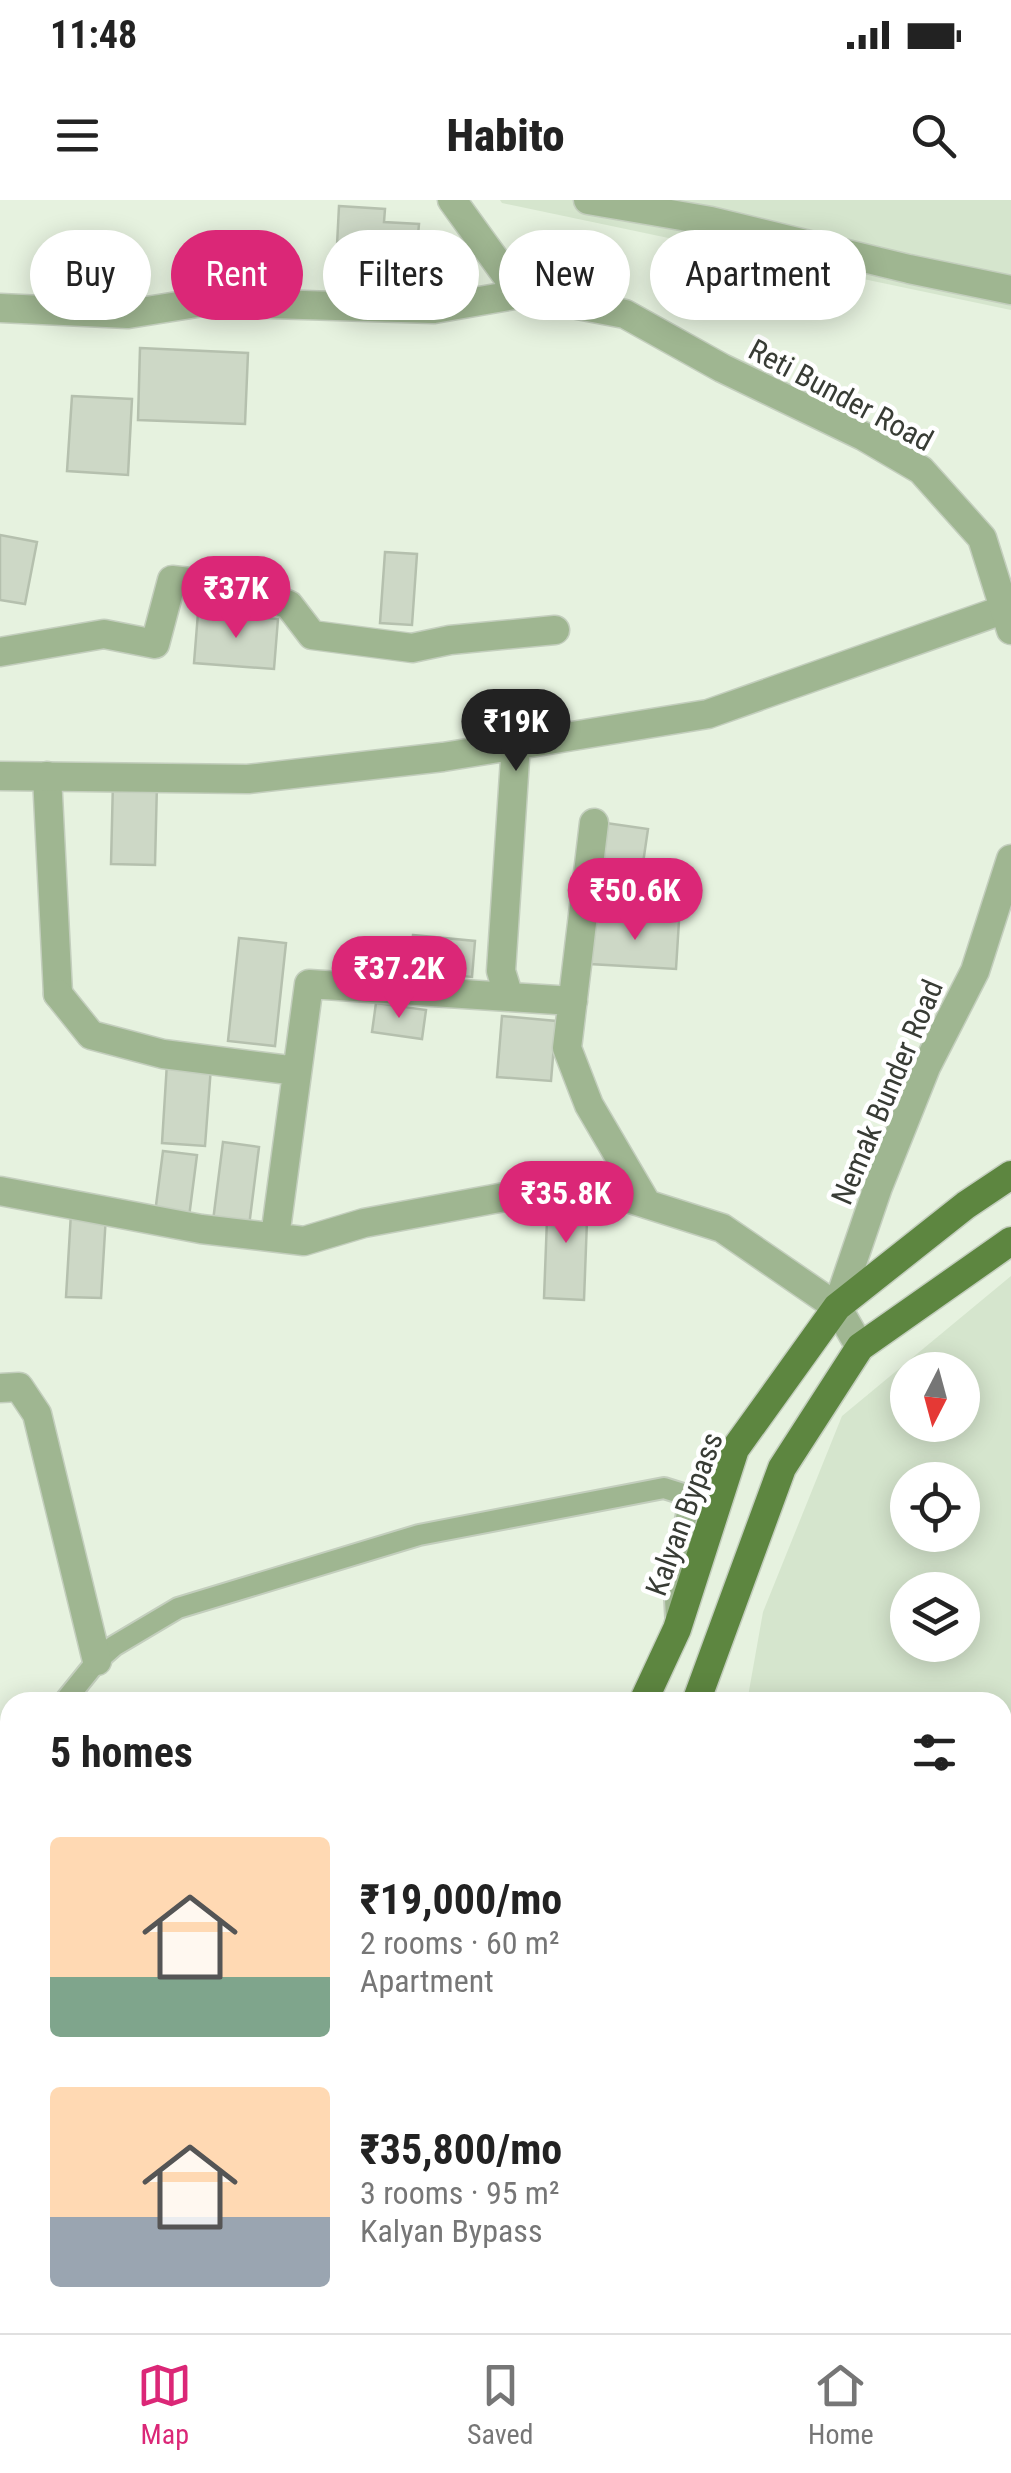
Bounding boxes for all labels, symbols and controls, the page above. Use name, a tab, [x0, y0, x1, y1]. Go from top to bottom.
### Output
text: 11:48	[50, 13, 137, 57]
icon: menu	[50, 108, 105, 163]
icon: search	[906, 108, 961, 163]
text: Habito	[446, 109, 565, 162]
chip: Buy	[30, 230, 151, 320]
chip: Rent	[171, 230, 303, 320]
chip: Filters	[323, 230, 479, 320]
chip: New	[499, 230, 630, 320]
chip: Apartment	[650, 230, 866, 320]
street label: Reti Bunder Road	[743, 332, 939, 458]
pin: ₹37K	[177, 556, 295, 641]
text: ₹37K	[203, 569, 269, 607]
pin: ₹19K	[457, 689, 575, 774]
text: ₹19K	[483, 702, 549, 740]
pin: ₹50.6K	[554, 858, 716, 943]
text: ₹50.6K	[590, 871, 680, 909]
pin: ₹37.2K	[318, 936, 480, 1021]
text: ₹37.2K	[354, 949, 444, 987]
street label: Nemak Bunder Road	[824, 974, 950, 1210]
pin: ₹35.8K	[485, 1161, 647, 1246]
text: ₹35.8K	[521, 1174, 611, 1212]
north arrow	[890, 1352, 980, 1442]
map controls	[890, 1352, 980, 1662]
street label: Kalyan Bypass	[638, 1428, 730, 1600]
button: locate	[890, 1462, 980, 1552]
button: layers	[890, 1572, 980, 1662]
icon: filters	[907, 1725, 962, 1780]
text: 5 homes	[50, 1728, 193, 1777]
text: ₹19,000/mo	[360, 1875, 562, 1924]
icon: home	[130, 1877, 250, 1997]
text: 2 rooms · 60 m²	[360, 1924, 559, 1962]
text: Apartment	[360, 1962, 494, 2000]
text: ₹35,800/mo	[360, 2125, 562, 2174]
icon: home	[130, 2127, 250, 2247]
text: 3 rooms · 95 m²	[360, 2174, 559, 2212]
text: Kalyan Bypass	[360, 2212, 542, 2250]
tab: Map	[137, 2358, 192, 2451]
tab: Saved	[467, 2358, 533, 2451]
tab: Home	[808, 2358, 874, 2451]

